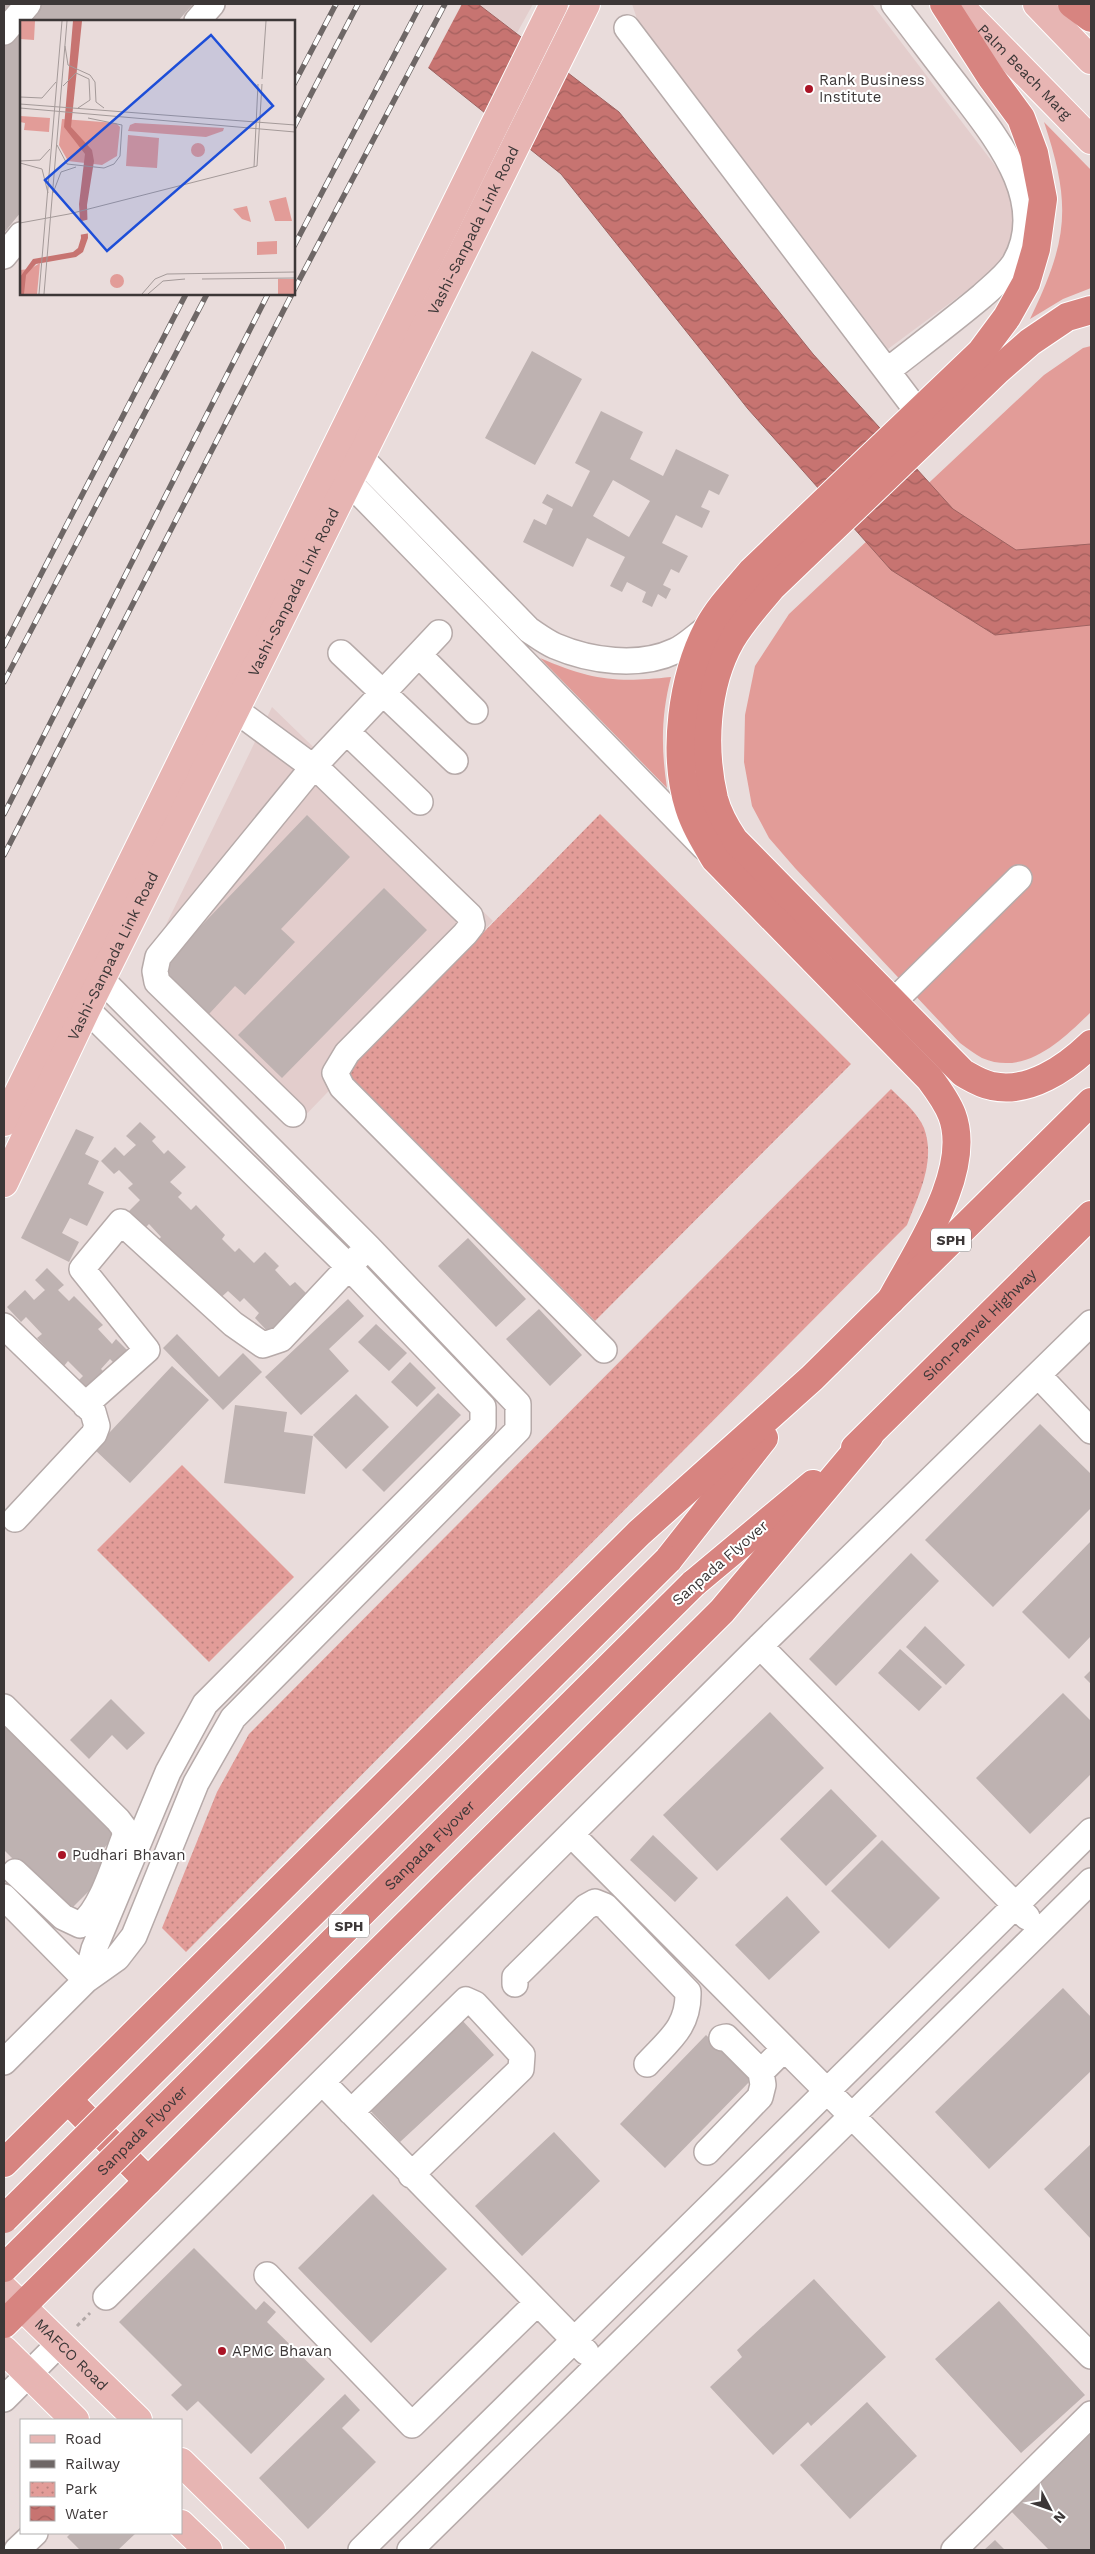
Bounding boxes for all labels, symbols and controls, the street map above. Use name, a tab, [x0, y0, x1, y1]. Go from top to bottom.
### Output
inset map	[20, 20, 295, 295]
street label: Palm Beach Marg	[974, 20, 1075, 123]
place label: Rank Business Institute	[819, 71, 925, 106]
marker: Rank Business Institute	[803, 83, 815, 95]
street label: Vashi-Sanpada Link Road	[424, 143, 523, 318]
street label: Vashi-Sanpada Link Road	[244, 505, 343, 679]
street label: Vashi-Sanpada Link Road	[64, 869, 162, 1043]
road number: SPH	[931, 1228, 971, 1252]
street label: Sion-Panvel Highway	[919, 1265, 1040, 1385]
street label: Sanpada Flyover	[669, 1517, 771, 1609]
street label: Sanpada Flyover	[381, 1796, 479, 1894]
place label: Pudhari Bhavan	[72, 1846, 186, 1864]
marker: Pudhari Bhavan	[56, 1849, 68, 1861]
road number: SPH	[329, 1914, 369, 1938]
street label: Sanpada Flyover	[93, 2082, 192, 2179]
street label: MAFCO Road	[31, 2315, 111, 2394]
place label: APMC Bhavan	[232, 2342, 332, 2360]
marker: APMC Bhavan	[216, 2345, 228, 2357]
legend	[20, 2419, 182, 2534]
text: Road	[65, 2430, 102, 2448]
text: Railway	[65, 2455, 120, 2473]
text: Park	[65, 2480, 98, 2498]
north arrow	[1025, 2484, 1075, 2534]
text: Water	[65, 2505, 108, 2523]
text: N	[1050, 2508, 1069, 2527]

